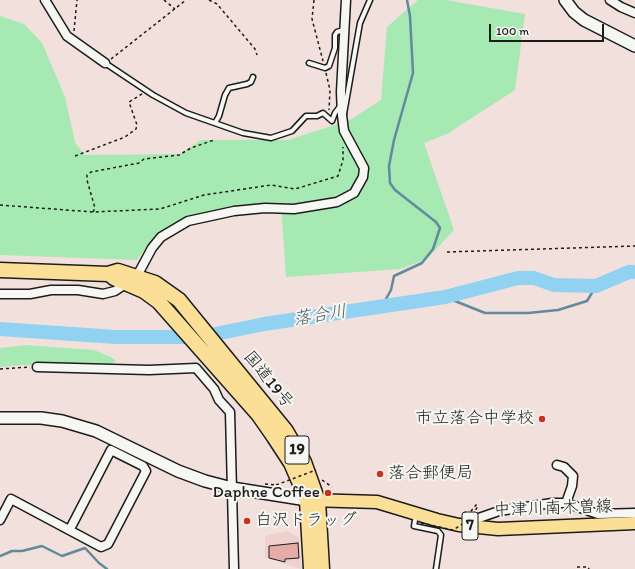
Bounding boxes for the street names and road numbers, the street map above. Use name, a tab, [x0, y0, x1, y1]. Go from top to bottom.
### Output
street label: 国道19号	[239, 347, 297, 413]
road number: 19	[285, 436, 309, 464]
street label: 中津川南木曽線	[493, 497, 613, 521]
road number: 7	[462, 512, 478, 540]

